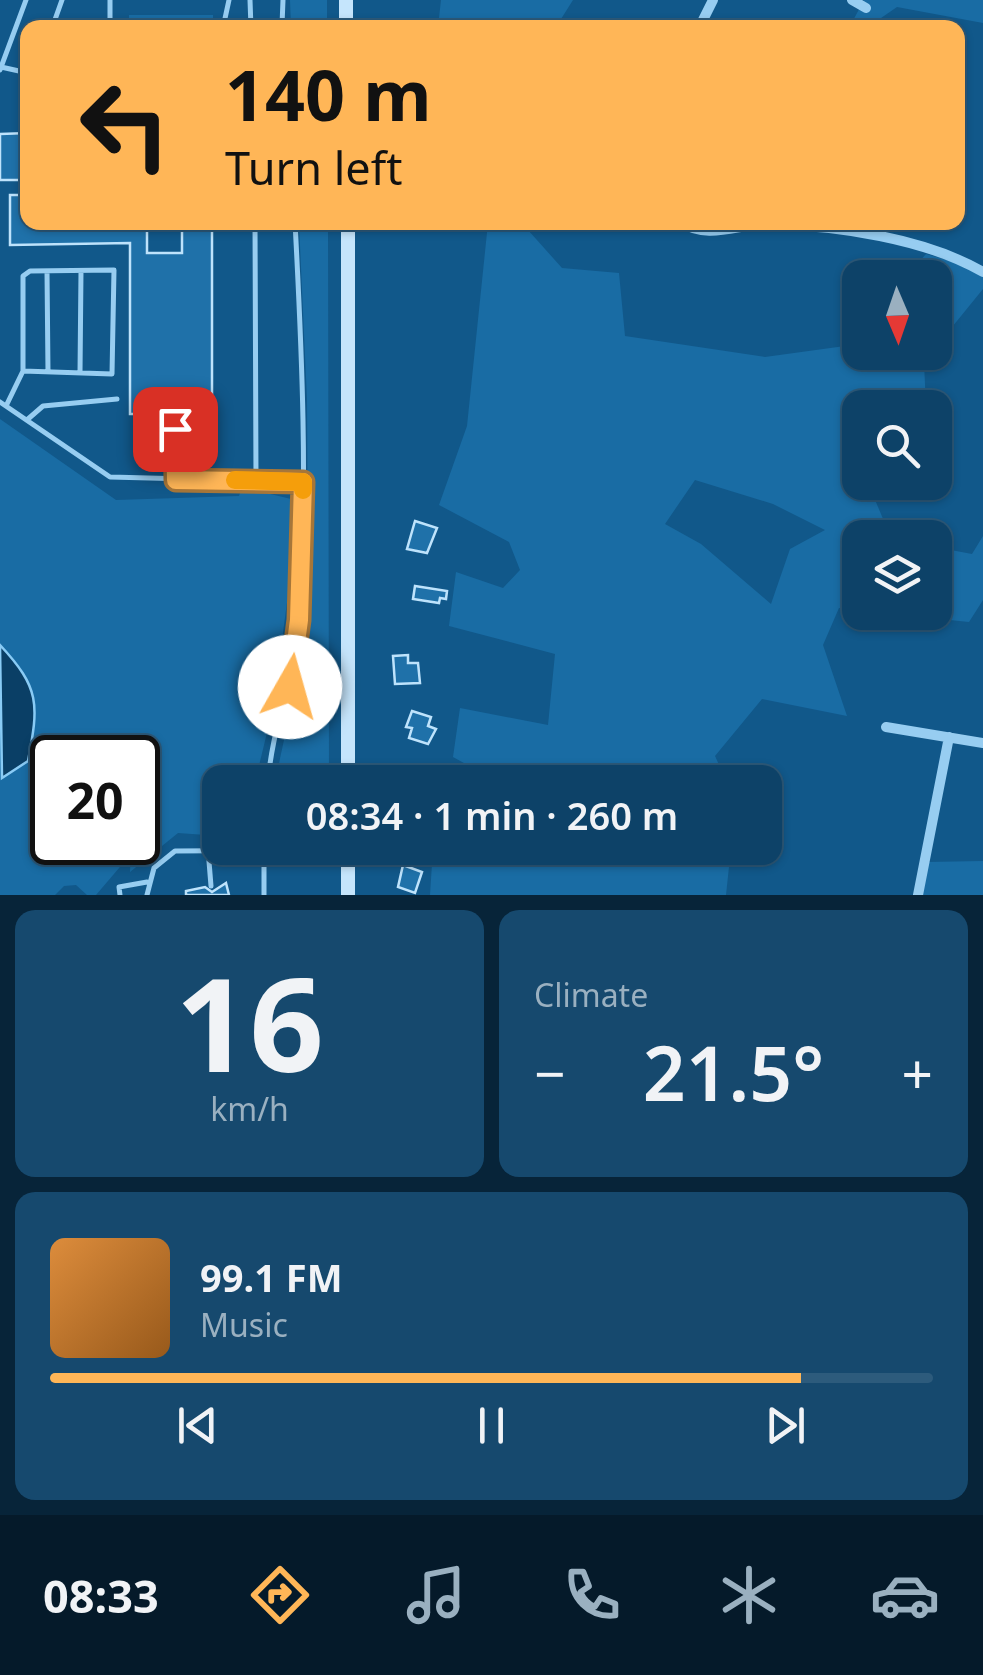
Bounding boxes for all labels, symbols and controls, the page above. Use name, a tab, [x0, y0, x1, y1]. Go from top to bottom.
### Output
text: 140 m	[225, 46, 432, 142]
icon: left	[60, 60, 190, 190]
text: Turn left	[225, 137, 402, 198]
north arrow	[842, 260, 952, 370]
map controls	[842, 260, 952, 630]
pin	[133, 387, 218, 472]
button: search	[842, 390, 952, 500]
icon: arrive	[148, 402, 203, 457]
button: layers	[842, 520, 952, 630]
position arrow	[238, 635, 342, 739]
speed limit sign: 20	[30, 735, 160, 865]
text: 08:34 · 1 min · 260 m	[306, 789, 678, 841]
text: 16	[175, 933, 324, 1110]
text: Climate	[534, 973, 648, 1016]
text: 21.5°	[643, 1021, 824, 1123]
text: −	[534, 1035, 565, 1110]
text: +	[902, 1035, 933, 1110]
text: km/h	[210, 1087, 289, 1130]
text: 99.1 FM	[200, 1251, 342, 1303]
text: Music	[200, 1303, 288, 1346]
icon: previous	[170, 1398, 225, 1453]
icon: pause	[464, 1398, 519, 1453]
icon: next	[758, 1398, 813, 1453]
icon: directions	[245, 1560, 315, 1630]
icon: music	[401, 1560, 471, 1630]
icon: phone	[557, 1560, 627, 1630]
icon: climate	[714, 1560, 784, 1630]
icon: car	[870, 1560, 940, 1630]
text: 08:33	[43, 1565, 159, 1626]

